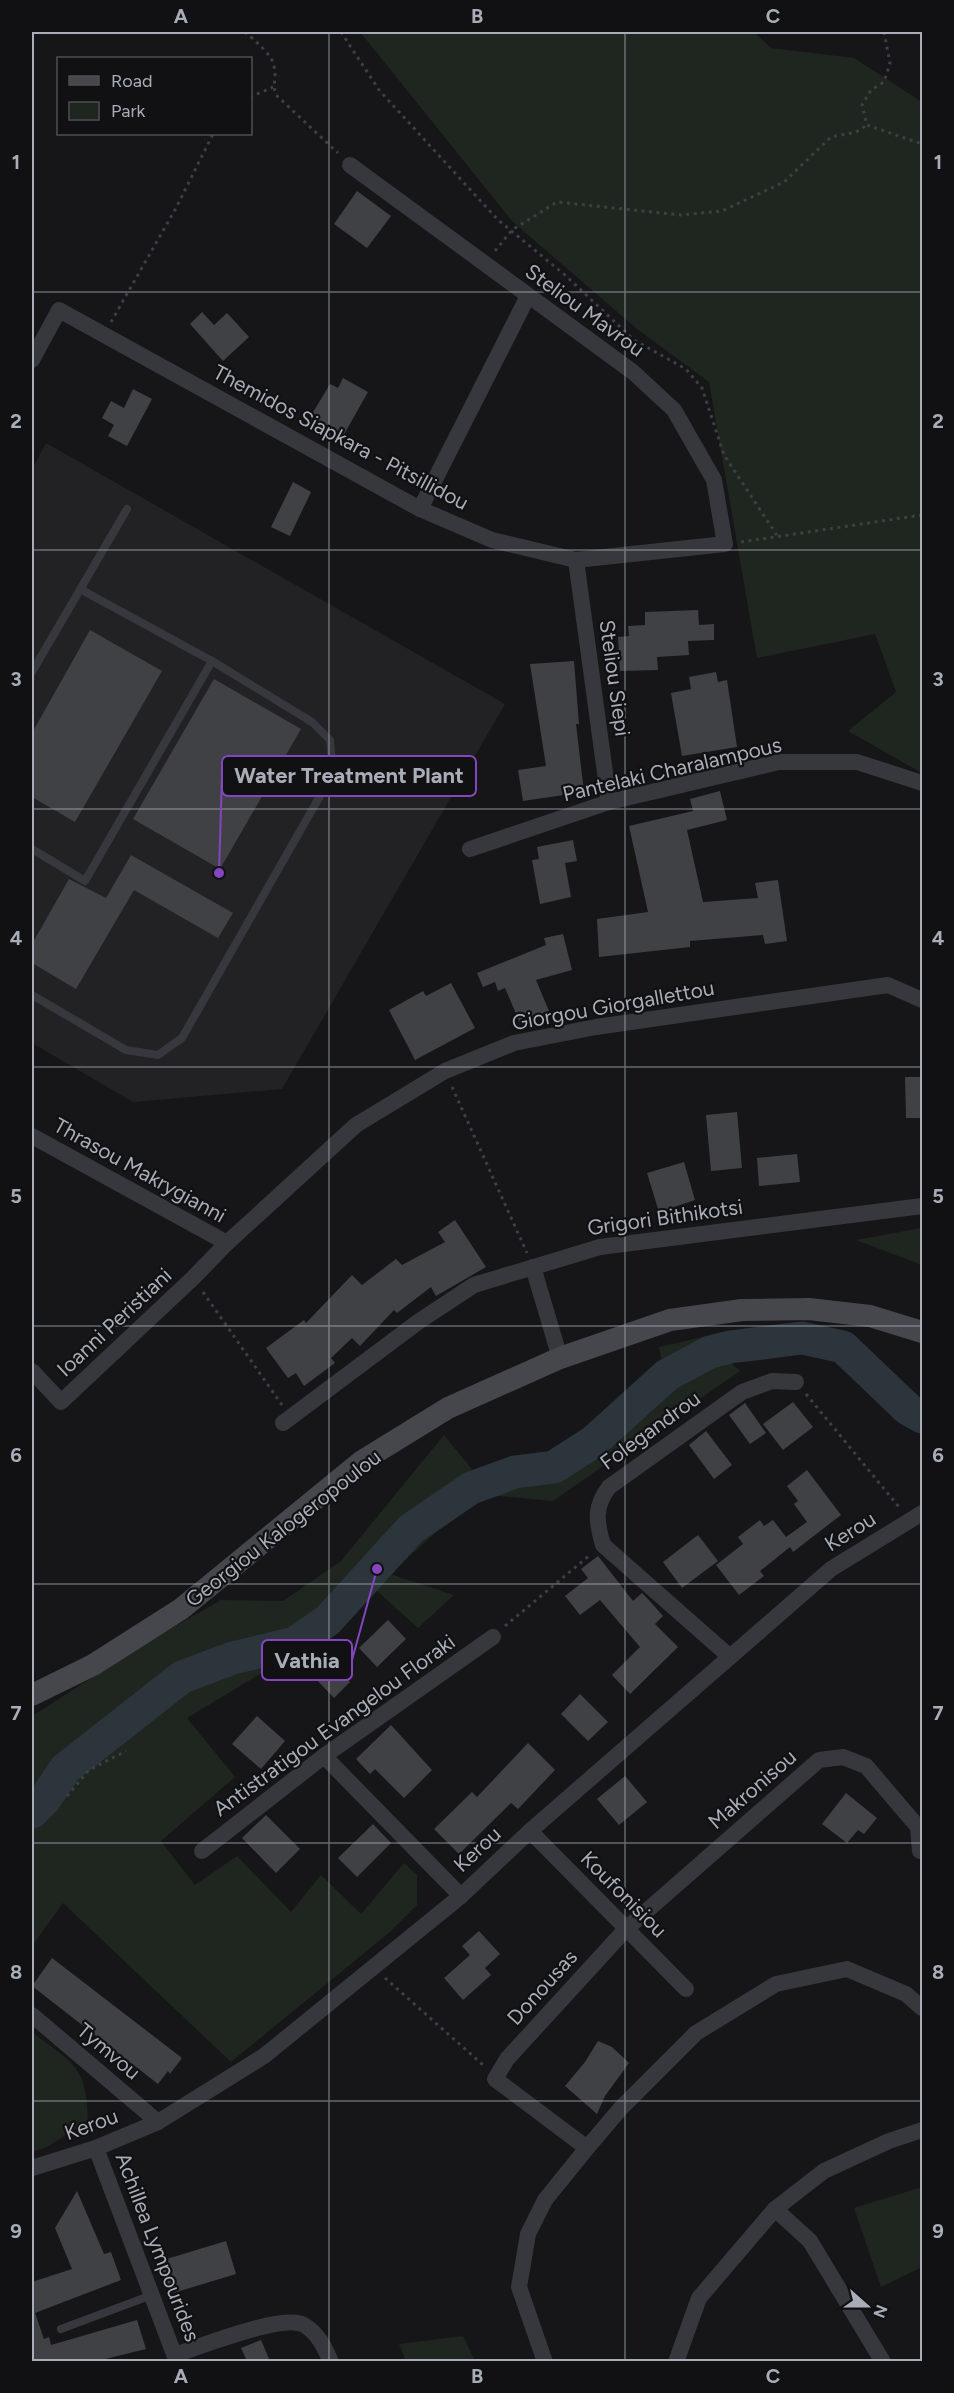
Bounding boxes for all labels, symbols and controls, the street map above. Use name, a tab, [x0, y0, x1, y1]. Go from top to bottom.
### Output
text: A	[174, 4, 189, 28]
text: B	[471, 4, 483, 28]
text: C	[766, 4, 780, 28]
legend	[57, 57, 252, 135]
text: Road	[111, 70, 152, 92]
text: Park	[111, 100, 146, 122]
text: 1	[12, 150, 20, 174]
text: 1	[934, 150, 942, 174]
street label: Steliou Mavrou	[521, 258, 649, 362]
street label: Themidos Siapkara - Pitsillidou	[209, 359, 473, 515]
text: 2	[10, 409, 22, 433]
text: 2	[932, 409, 944, 433]
street label: Steliou Siepi	[594, 618, 636, 738]
text: 3	[10, 667, 22, 691]
text: 3	[932, 667, 944, 691]
street label: Pantelaki Charalampous	[560, 732, 784, 806]
callout: Water Treatment Plant	[222, 756, 476, 796]
text: Water Treatment Plant	[234, 762, 464, 789]
text: 4	[10, 926, 23, 950]
text: 4	[932, 926, 945, 950]
street label: Giorgou Giorgallettou	[510, 975, 716, 1035]
street label: Thrasou Makrygianni	[50, 1112, 230, 1228]
text: 5	[10, 1184, 22, 1208]
text: 5	[932, 1184, 944, 1208]
street label: Grigori Bithikotsi	[586, 1194, 744, 1240]
street label: Ioanni Peristiani	[52, 1263, 176, 1381]
street label: Folegandrou	[595, 1385, 705, 1475]
text: 6	[10, 1443, 22, 1467]
text: 6	[932, 1443, 944, 1467]
street label: Georgiou Kalogeropoulou	[180, 1444, 386, 1612]
street label: Kerou	[820, 1506, 880, 1556]
street label: Antistratigou Evangelou Floraki	[208, 1629, 460, 1821]
callout: Vathia	[262, 1640, 352, 1680]
text: Vathia	[274, 1647, 340, 1674]
text: 7	[10, 1701, 22, 1725]
text: 7	[932, 1701, 944, 1725]
street label: Makronisou	[703, 1744, 801, 1834]
street label: Kerou	[448, 1821, 506, 1877]
street label: Koufonisiou	[576, 1846, 672, 1942]
street label: Donousas	[502, 1944, 582, 2030]
text: 8	[10, 1960, 22, 1984]
text: 8	[932, 1960, 944, 1984]
street label: Tymvou	[72, 2017, 146, 2085]
street label: Kerou	[61, 2103, 121, 2145]
street label: Achillea Lympourides	[110, 2149, 206, 2345]
text: 9	[10, 2219, 22, 2243]
text: 9	[932, 2219, 944, 2243]
north arrow	[837, 2276, 897, 2336]
text: N	[869, 2302, 892, 2320]
text: A	[174, 2364, 189, 2388]
text: B	[471, 2364, 483, 2388]
text: C	[766, 2364, 780, 2388]

